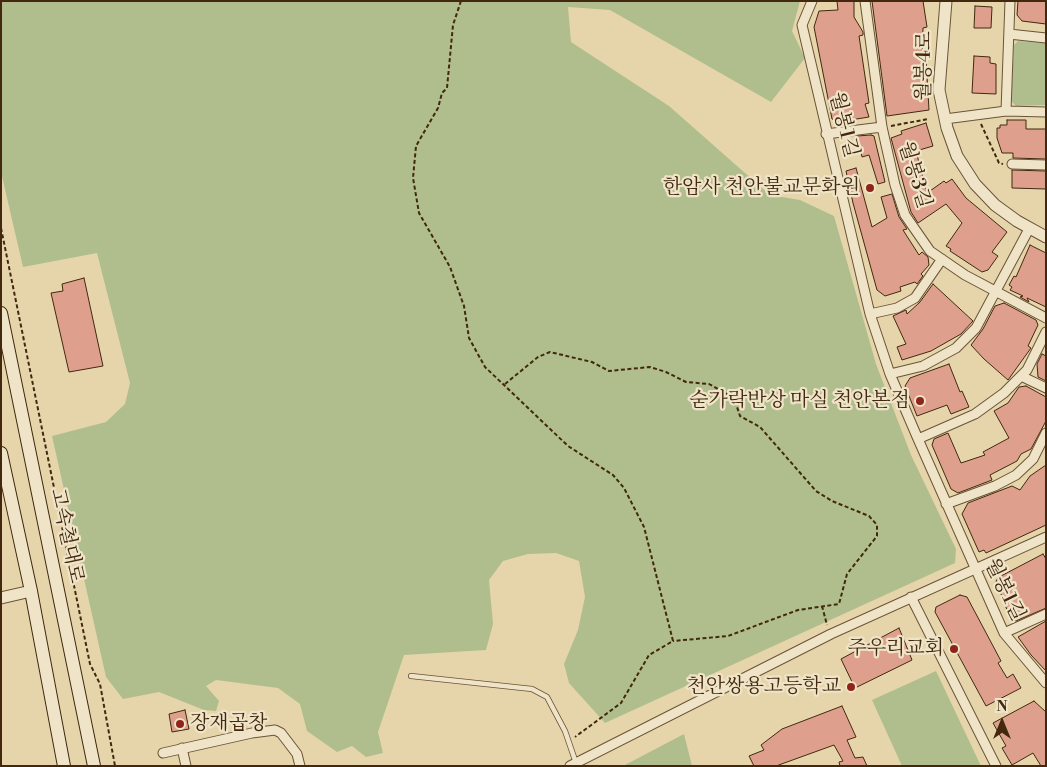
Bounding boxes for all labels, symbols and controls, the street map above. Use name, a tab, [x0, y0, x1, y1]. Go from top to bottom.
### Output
street label: 월봉4로	[912, 31, 938, 101]
street label: 월봉1길	[823, 90, 863, 160]
street label: 월봉3길	[892, 138, 936, 212]
place label: 한암사 천안불교문화원	[663, 176, 860, 200]
marker: 한암사 천안불교문화원	[864, 182, 876, 194]
place label: 숟가락반상 마실 천안본점	[689, 389, 910, 413]
marker: 숟가락반상 마실 천안본점	[914, 395, 926, 407]
street label: 고속철대로	[44, 486, 88, 586]
street label: 월봉1길	[979, 555, 1029, 625]
place label: 주우리교회	[847, 637, 944, 661]
marker: 주우리교회	[948, 643, 960, 655]
place label: 천안쌍용고등학교	[686, 675, 841, 699]
marker: 천안쌍용고등학교	[845, 681, 857, 693]
north arrow	[977, 697, 1027, 747]
text: N	[996, 698, 1008, 716]
place label: 장재곱창	[190, 712, 267, 736]
marker: 장재곱창	[174, 718, 186, 730]

